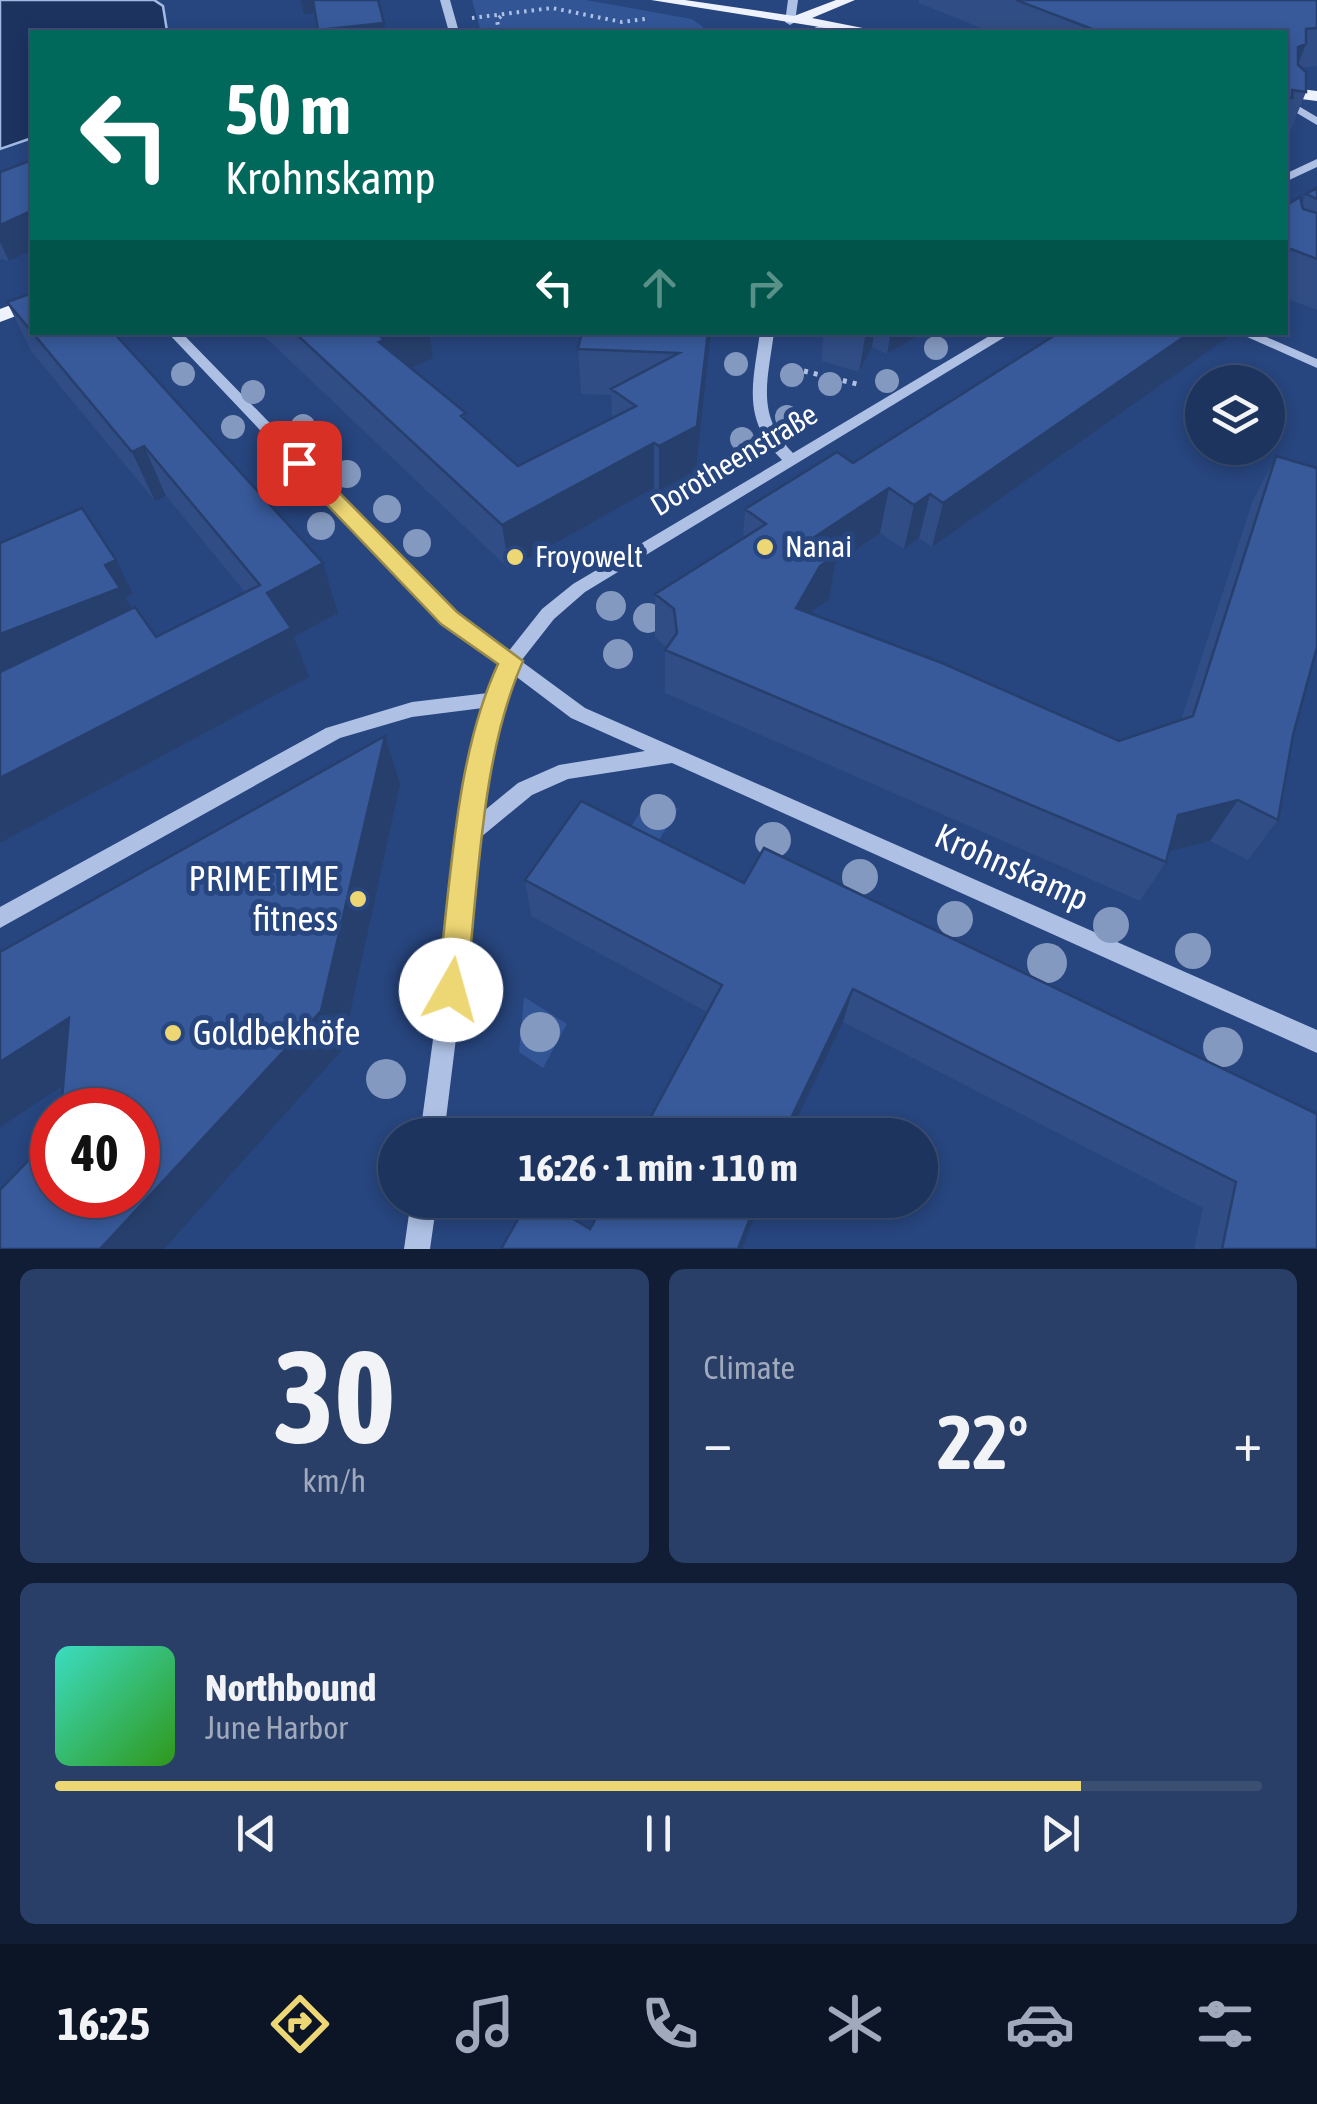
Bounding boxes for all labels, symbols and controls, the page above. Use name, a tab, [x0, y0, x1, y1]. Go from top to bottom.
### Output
text: 50 m	[225, 69, 351, 149]
icon: left	[60, 70, 190, 200]
text: Krohnskamp	[225, 152, 435, 204]
icon: left	[527, 260, 582, 315]
icon: ahead	[632, 260, 687, 315]
icon: right	[737, 260, 792, 315]
map controls	[1185, 365, 1285, 465]
button: layers	[1185, 365, 1285, 465]
street label: Dorotheenstraße	[644, 396, 823, 522]
pin	[257, 421, 342, 506]
icon: arrive	[272, 436, 327, 491]
place label: Nanai	[785, 529, 852, 563]
marker: Nanai	[754, 536, 776, 558]
place label: Froyowelt	[535, 539, 643, 573]
marker: Froyowelt	[504, 546, 526, 568]
street label: Krohnskamp	[929, 815, 1095, 918]
place label: PRIME TIME fitness	[189, 858, 338, 938]
marker: PRIME TIME fitness	[347, 888, 369, 910]
position arrow	[399, 938, 503, 1042]
place label: Goldbekhöfe	[193, 1012, 360, 1052]
marker: Goldbekhöfe	[162, 1022, 184, 1044]
speed limit sign: 40	[30, 1088, 160, 1218]
text: 16:26 · 1 min · 110 m	[518, 1146, 798, 1189]
text: 30	[273, 1322, 395, 1471]
text: Climate	[704, 1349, 795, 1386]
text: 22°	[937, 1399, 1028, 1485]
text: −	[704, 1410, 732, 1473]
text: +	[1233, 1410, 1262, 1473]
text: km/h	[303, 1462, 366, 1499]
text: Northbound	[205, 1666, 376, 1709]
text: June Harbor	[205, 1709, 348, 1746]
icon: previous	[229, 1806, 284, 1861]
icon: pause	[631, 1806, 686, 1861]
icon: next	[1033, 1806, 1088, 1861]
icon: directions	[265, 1989, 335, 2059]
icon: music	[450, 1989, 520, 2059]
icon: phone	[635, 1989, 705, 2059]
icon: climate	[820, 1989, 890, 2059]
icon: car	[1005, 1989, 1075, 2059]
icon: filters	[1190, 1989, 1260, 2059]
text: 16:25	[57, 1998, 150, 2050]

